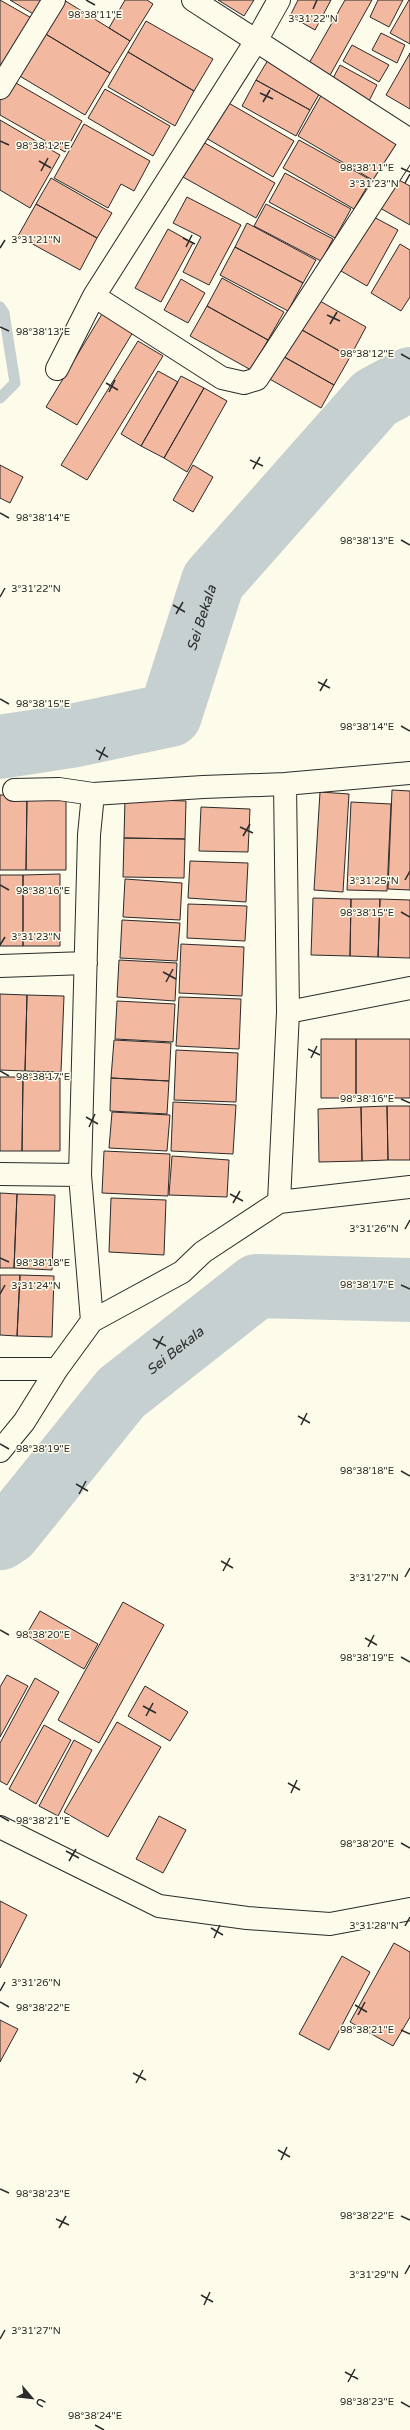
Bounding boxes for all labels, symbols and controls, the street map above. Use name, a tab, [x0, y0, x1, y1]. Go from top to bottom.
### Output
text: 98°38'11"E	[68, 9, 122, 21]
text: 3°31'22"N	[288, 13, 338, 25]
text: 98°38'12"E	[16, 140, 70, 152]
text: 98°38'11"E	[340, 162, 394, 174]
text: 3°31'23"N	[349, 178, 399, 190]
text: 3°31'21"N	[11, 234, 61, 246]
text: 98°38'13"E	[16, 326, 70, 338]
text: 98°38'12"E	[340, 348, 394, 360]
text: 98°38'14"E	[16, 512, 70, 524]
text: 98°38'13"E	[340, 535, 394, 547]
water label: Sei Bekala	[183, 582, 220, 653]
text: 3°31'22"N	[11, 583, 61, 595]
text: 98°38'15"E	[16, 698, 70, 710]
text: 98°38'14"E	[340, 721, 394, 733]
text: 3°31'25"N	[349, 875, 399, 887]
text: 98°38'16"E	[16, 885, 70, 897]
text: 98°38'15"E	[340, 907, 394, 919]
text: 3°31'23"N	[11, 931, 61, 943]
text: 98°38'17"E	[16, 1071, 70, 1083]
text: 98°38'16"E	[340, 1093, 394, 1105]
text: 3°31'26"N	[349, 1223, 399, 1235]
text: 98°38'18"E	[16, 1257, 70, 1269]
text: 98°38'17"E	[340, 1279, 394, 1291]
text: 3°31'24"N	[11, 1280, 61, 1292]
water label: Sei Bekala	[143, 1323, 208, 1379]
text: 98°38'19"E	[16, 1443, 70, 1455]
text: 98°38'18"E	[340, 1465, 394, 1477]
text: 3°31'27"N	[349, 1572, 399, 1584]
text: 98°38'20"E	[16, 1629, 70, 1641]
text: 98°38'19"E	[340, 1652, 394, 1664]
text: 98°38'21"E	[16, 1815, 70, 1827]
text: 98°38'20"E	[340, 1838, 394, 1850]
text: 3°31'28"N	[349, 1920, 399, 1932]
text: 3°31'26"N	[11, 1977, 61, 1989]
text: 98°38'22"E	[16, 2002, 70, 2014]
text: 98°38'21"E	[340, 2024, 394, 2036]
text: 98°38'23"E	[16, 2188, 70, 2200]
text: 98°38'22"E	[340, 2210, 394, 2222]
text: 3°31'29"N	[349, 2269, 399, 2281]
text: 3°31'27"N	[11, 2325, 61, 2337]
north arrow	[12, 2378, 52, 2418]
text: U	[33, 2396, 48, 2409]
text: 98°38'23"E	[340, 2396, 394, 2408]
text: 98°38'24"E	[68, 2410, 122, 2422]

